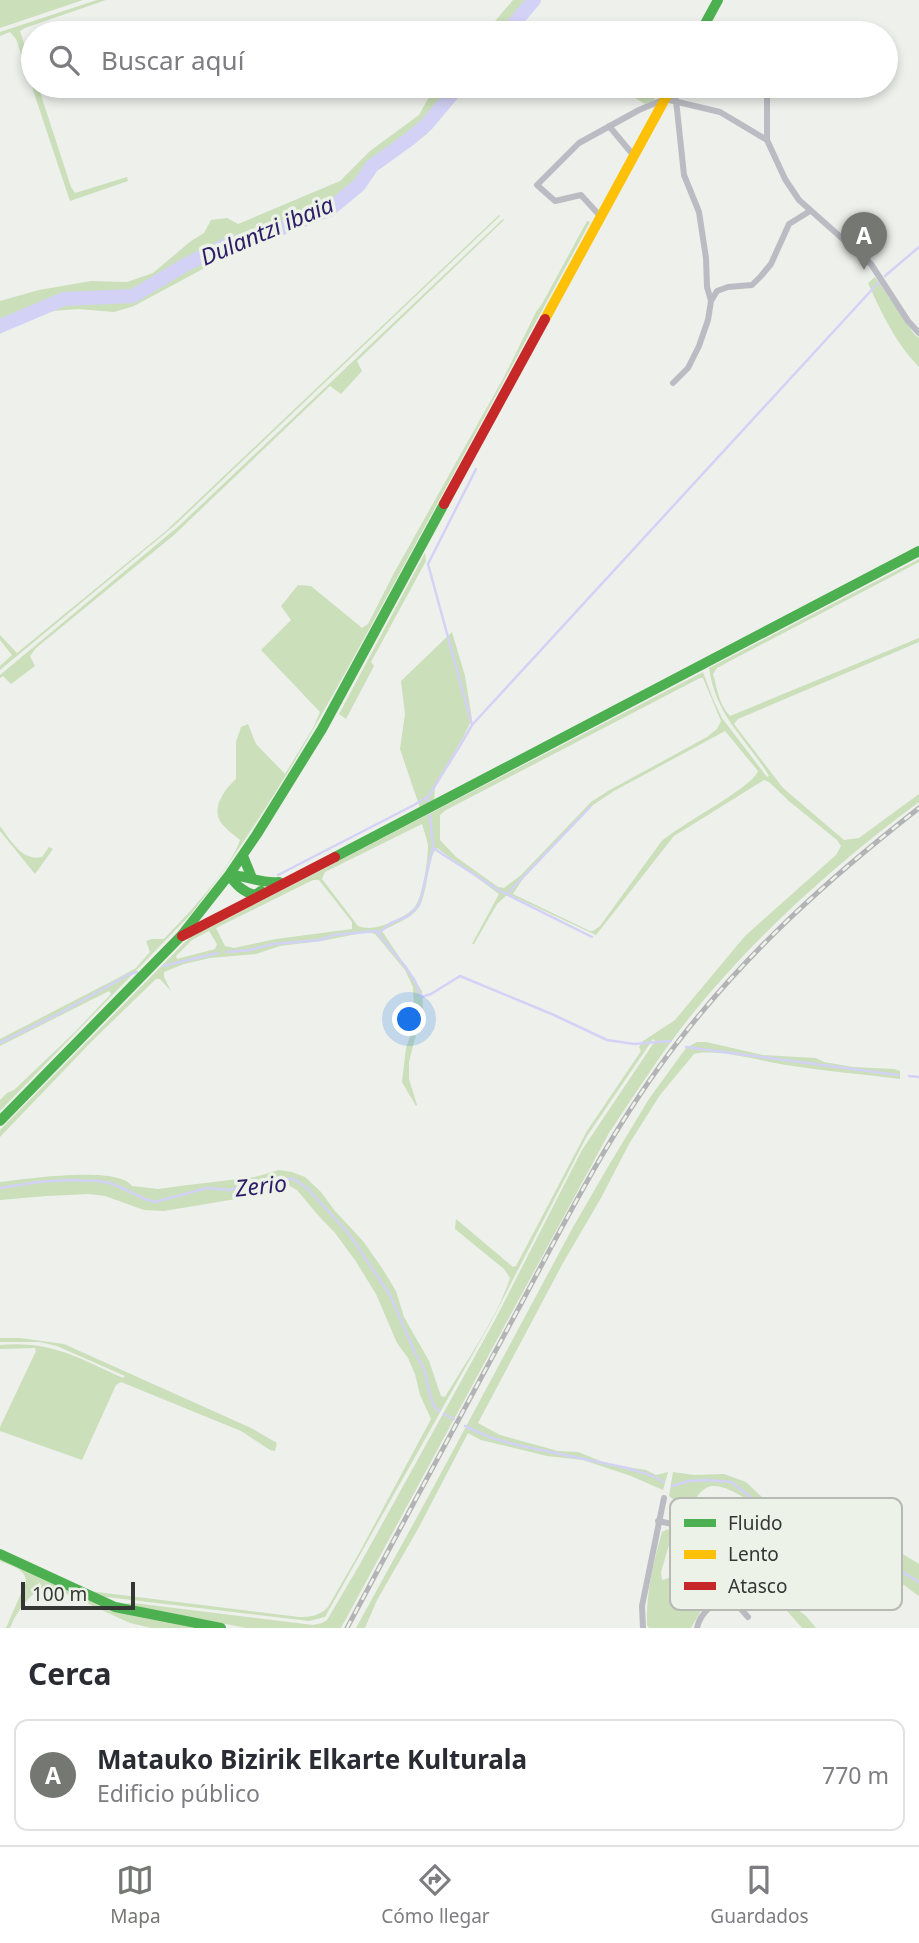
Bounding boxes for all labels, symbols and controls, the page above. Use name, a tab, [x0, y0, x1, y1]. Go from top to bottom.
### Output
search box	[21, 21, 898, 98]
icon: search	[45, 41, 83, 79]
text: Buscar aquí	[101, 42, 244, 78]
water label: Dulantzi ibaia	[195, 188, 338, 273]
pin: A	[841, 212, 887, 270]
your location	[392, 1002, 426, 1036]
water label: Zerio	[233, 1166, 288, 1204]
legend	[670, 1498, 902, 1610]
text: Fluido	[728, 1510, 783, 1536]
text: Lento	[728, 1541, 779, 1567]
text: Atasco	[728, 1573, 787, 1599]
scale bar	[21, 1579, 135, 1611]
text: 100 m	[32, 1581, 87, 1607]
text: Cerca	[28, 1653, 111, 1694]
text: Matauko Bizirik Elkarte Kulturala	[97, 1741, 527, 1777]
text: A	[45, 1759, 61, 1791]
text: 770 m	[822, 1759, 889, 1791]
text: Edificio público	[97, 1777, 260, 1809]
tab: Mapa	[110, 1861, 161, 1929]
tab: Cómo llegar	[381, 1861, 490, 1929]
tab: Guardados	[710, 1861, 809, 1929]

